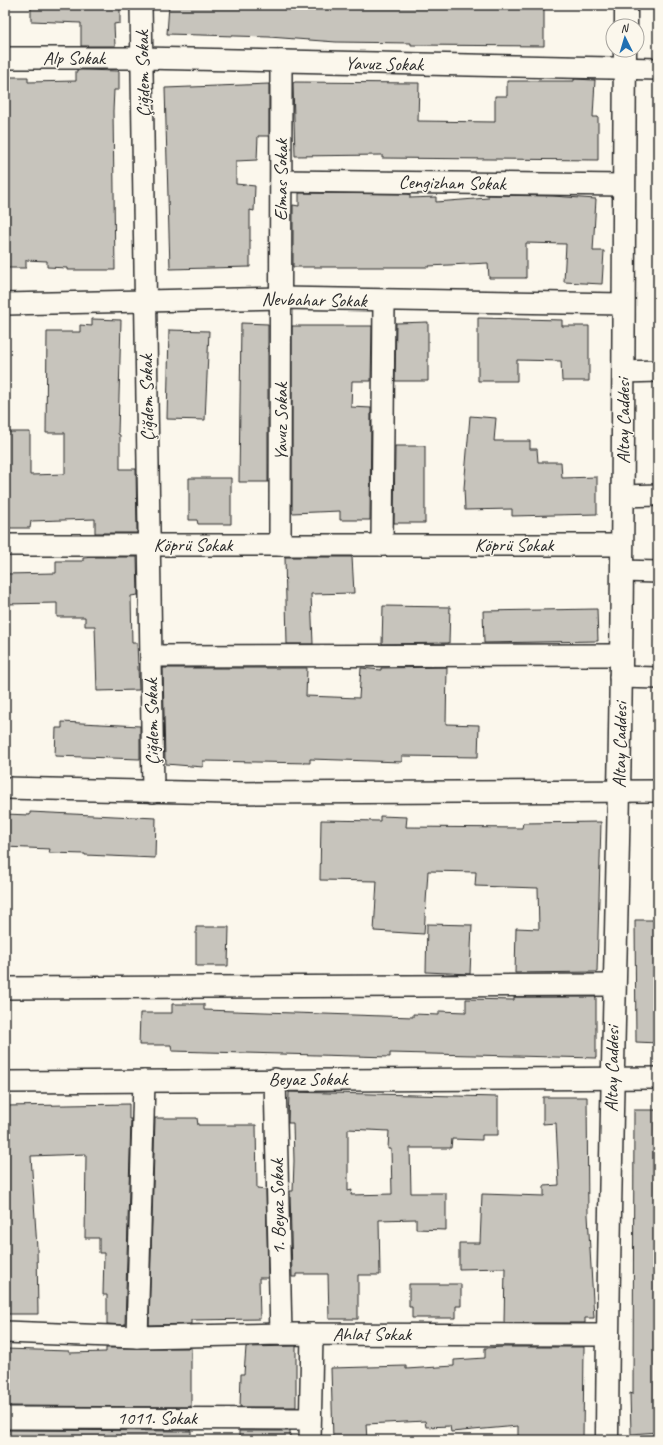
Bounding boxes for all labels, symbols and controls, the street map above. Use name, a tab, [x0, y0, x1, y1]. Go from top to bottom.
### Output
north arrow	[605, 18, 645, 58]
text: N	[620, 21, 630, 35]
street label: Çiğdem Sokak	[130, 28, 156, 118]
street label: Alp Sokak	[43, 46, 107, 70]
street label: Yavuz Sokak	[345, 51, 425, 77]
street label: Elmas Sokak	[269, 138, 293, 221]
street label: Cengizhan Sokak	[398, 170, 508, 196]
street label: Nevbahar Sokak	[261, 287, 369, 313]
street label: Çiğdem Sokak	[134, 352, 160, 442]
street label: Altay Caddesi	[611, 375, 635, 464]
street label: Yavuz Sokak	[269, 381, 293, 461]
street label: Köprü Sokak	[153, 533, 234, 557]
street label: Köprü Sokak	[474, 533, 555, 557]
street label: Çiğdem Sokak	[139, 676, 165, 766]
street label: Altay Caddesi	[607, 699, 633, 788]
street label: Altay Caddesi	[599, 1023, 625, 1112]
street label: Beyaz Sokak	[269, 1067, 349, 1091]
street label: 1. Beyaz Sokak	[265, 1157, 291, 1255]
street label: Ahlat Sokak	[333, 1322, 412, 1346]
street label: 1011. Sokak	[117, 1406, 198, 1430]

